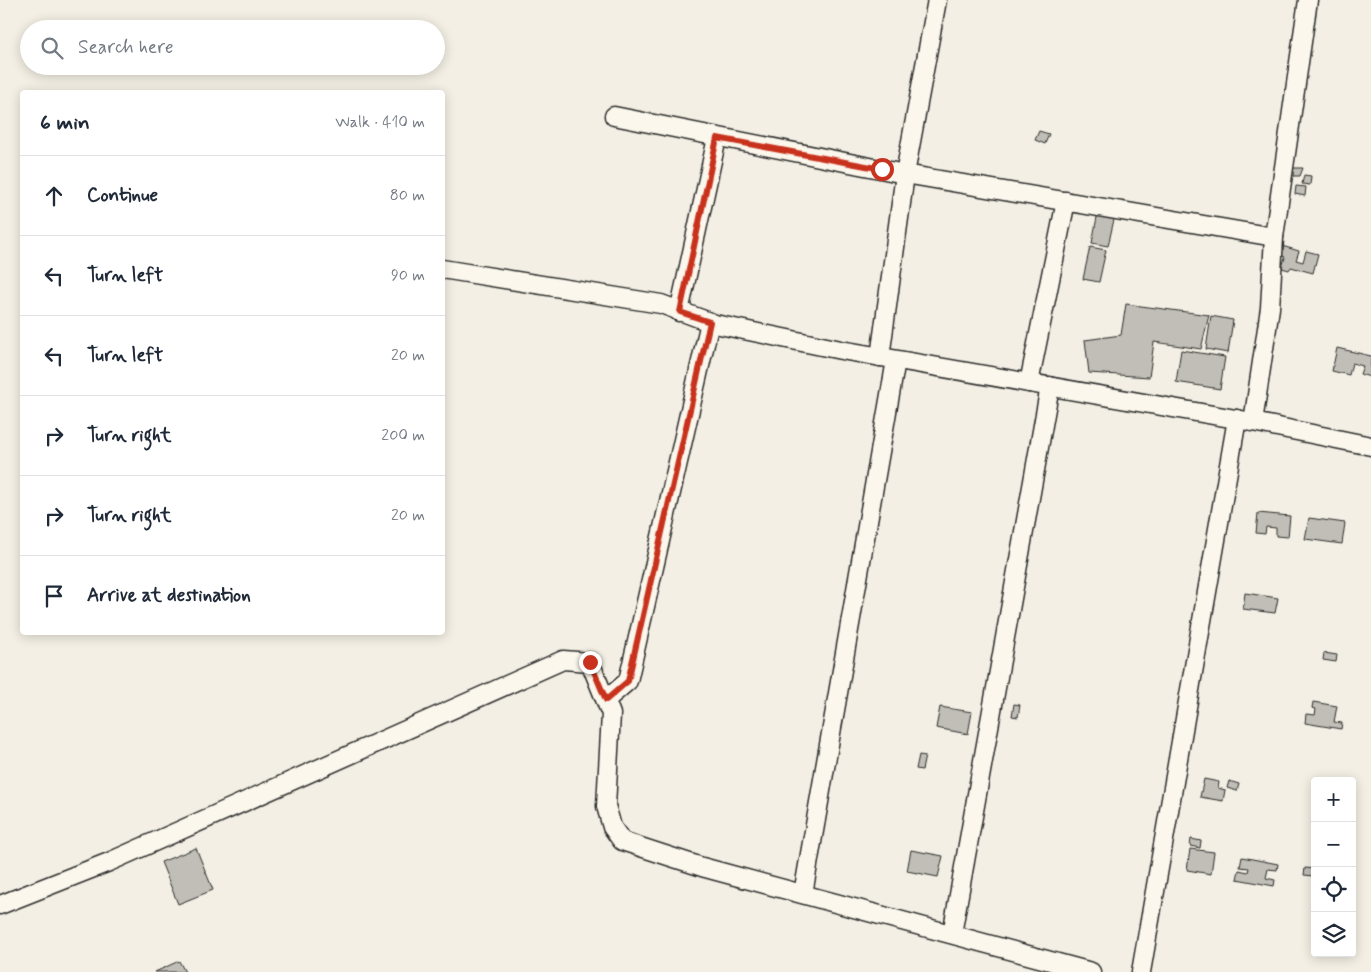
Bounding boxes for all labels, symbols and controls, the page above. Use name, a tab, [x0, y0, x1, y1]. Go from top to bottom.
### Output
search box	[20, 20, 445, 75]
icon: search	[38, 34, 66, 62]
text: Search here	[78, 35, 174, 60]
text: 6 min	[40, 109, 90, 137]
text: Walk · 410 m	[335, 112, 425, 133]
route start	[871, 158, 894, 181]
icon: ahead	[40, 182, 68, 210]
text: Continue	[87, 183, 158, 208]
text: 80 m	[390, 185, 425, 206]
icon: left	[40, 262, 68, 290]
text: Turn left	[87, 263, 163, 288]
text: 90 m	[391, 265, 425, 286]
icon: left	[40, 342, 68, 370]
text: Turn left	[87, 343, 163, 368]
text: 20 m	[391, 345, 425, 366]
icon: right	[40, 422, 68, 450]
text: Turn right	[87, 423, 171, 448]
text: 200 m	[381, 425, 425, 446]
icon: right	[40, 502, 68, 530]
text: Turn right	[87, 503, 171, 528]
text: 20 m	[391, 505, 425, 526]
icon: arrive	[40, 582, 68, 610]
text: Arrive at destination	[87, 583, 251, 608]
route end	[579, 651, 602, 674]
map controls	[1311, 777, 1356, 957]
button: +	[1311, 777, 1356, 822]
button: −	[1311, 822, 1356, 867]
button: locate	[1311, 867, 1356, 912]
button: layers	[1311, 912, 1356, 957]

